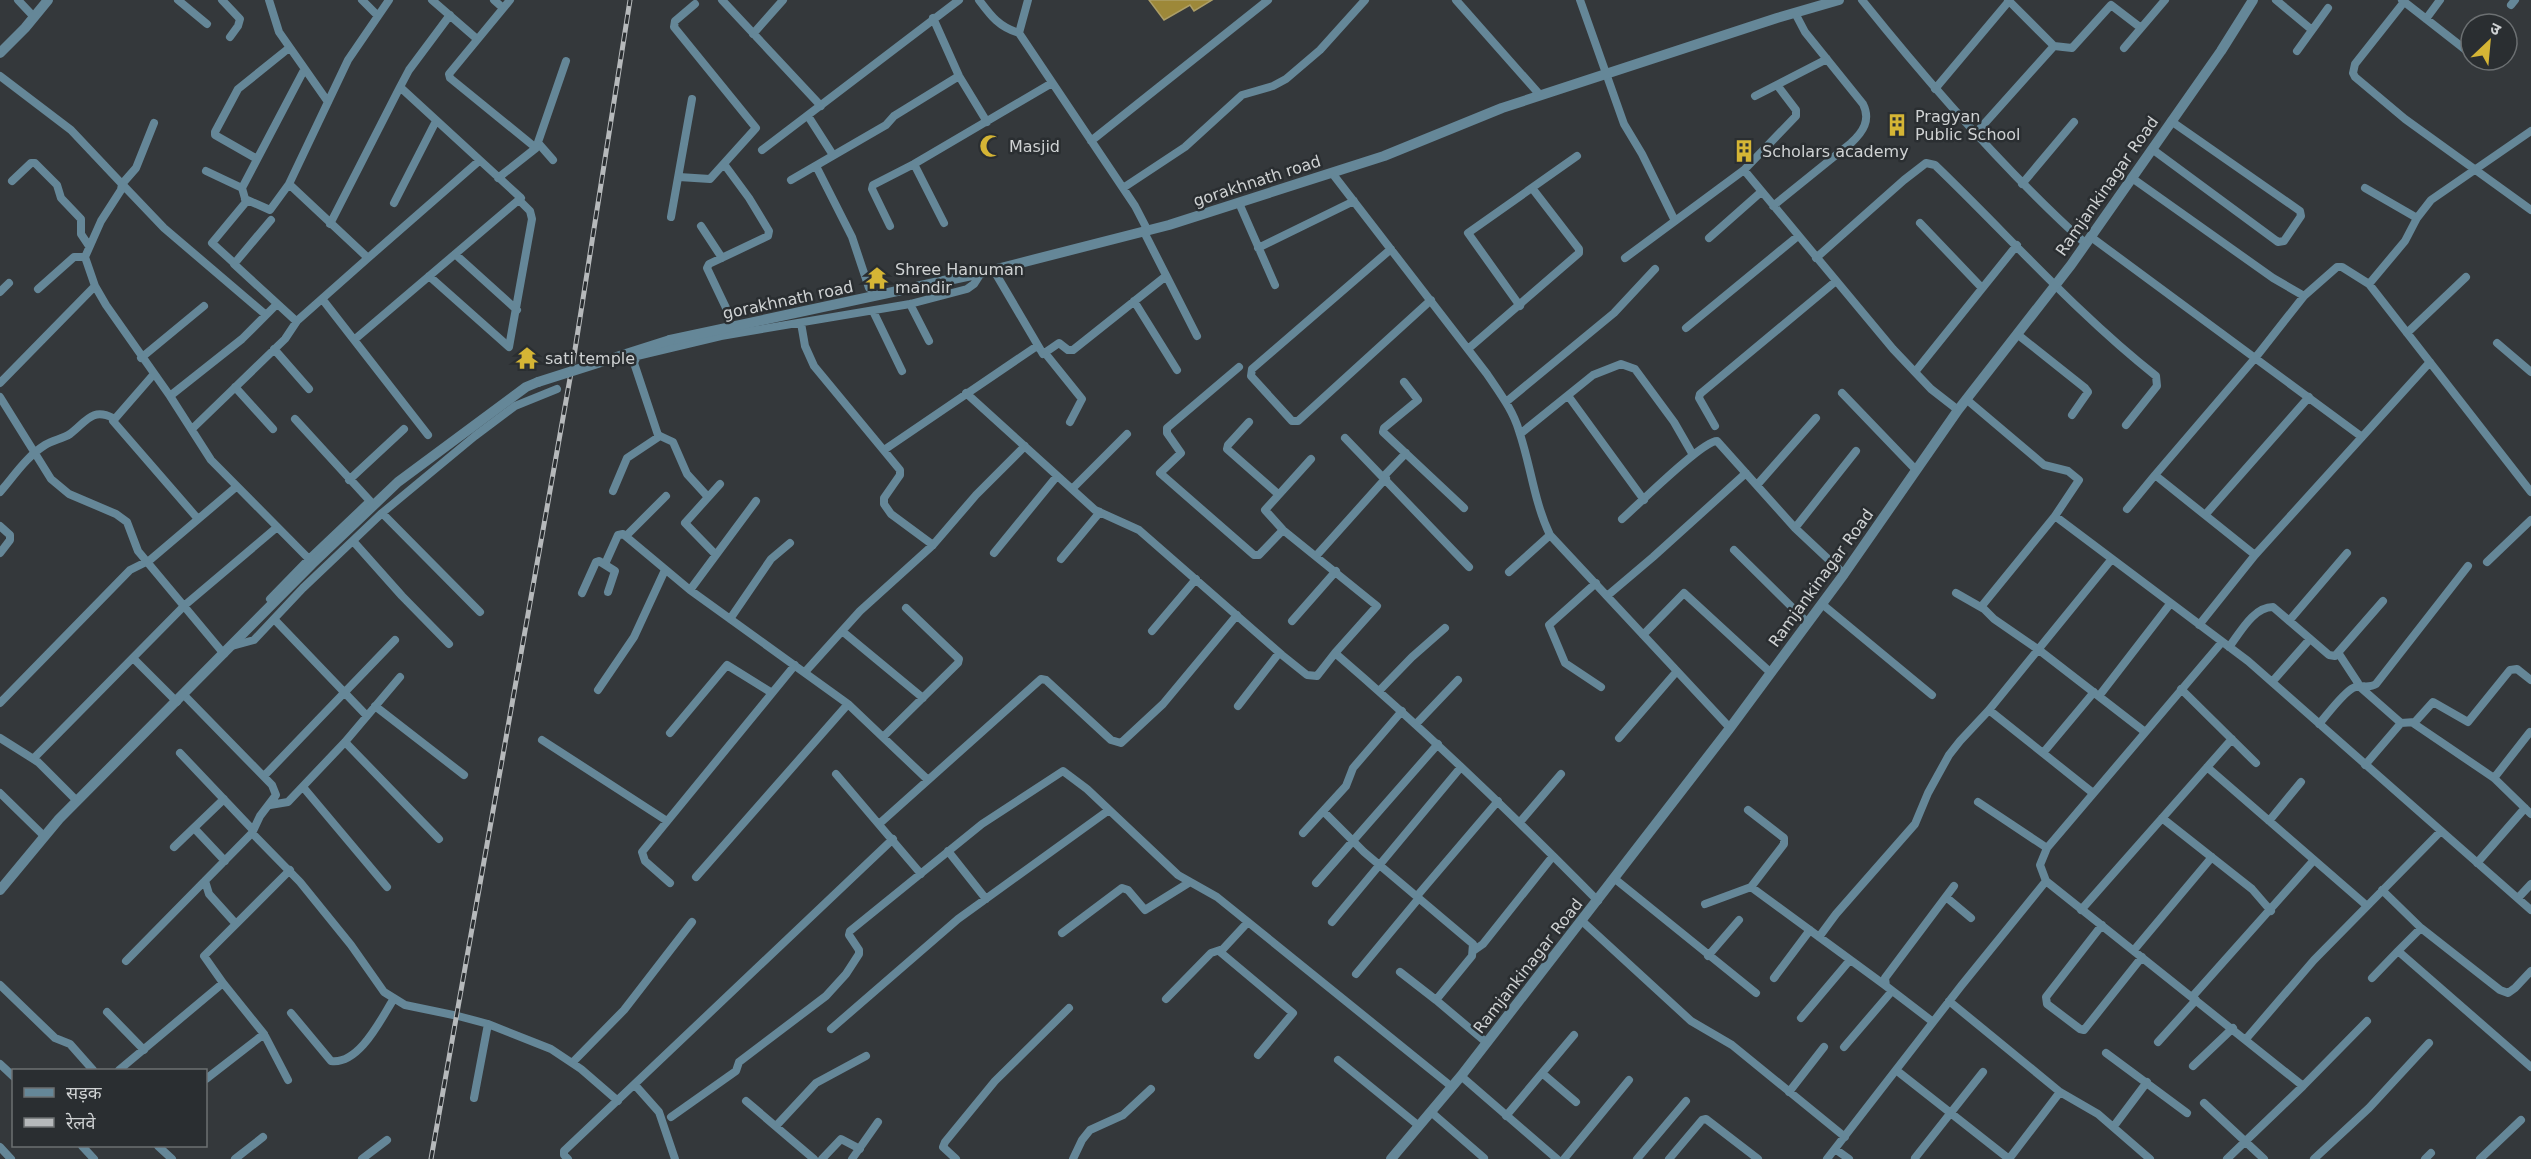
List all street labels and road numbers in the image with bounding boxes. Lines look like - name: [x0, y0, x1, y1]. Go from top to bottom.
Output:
- street label: Ramjankinagar Road: [2052, 113, 2162, 259]
- street label: gorakhnath road: [1191, 151, 1323, 211]
- street label: gorakhnath road: [721, 277, 855, 323]
- street label: Ramjankinagar Road: [1765, 505, 1877, 651]
- street label: Ramjankinagar Road: [1469, 895, 1587, 1037]

